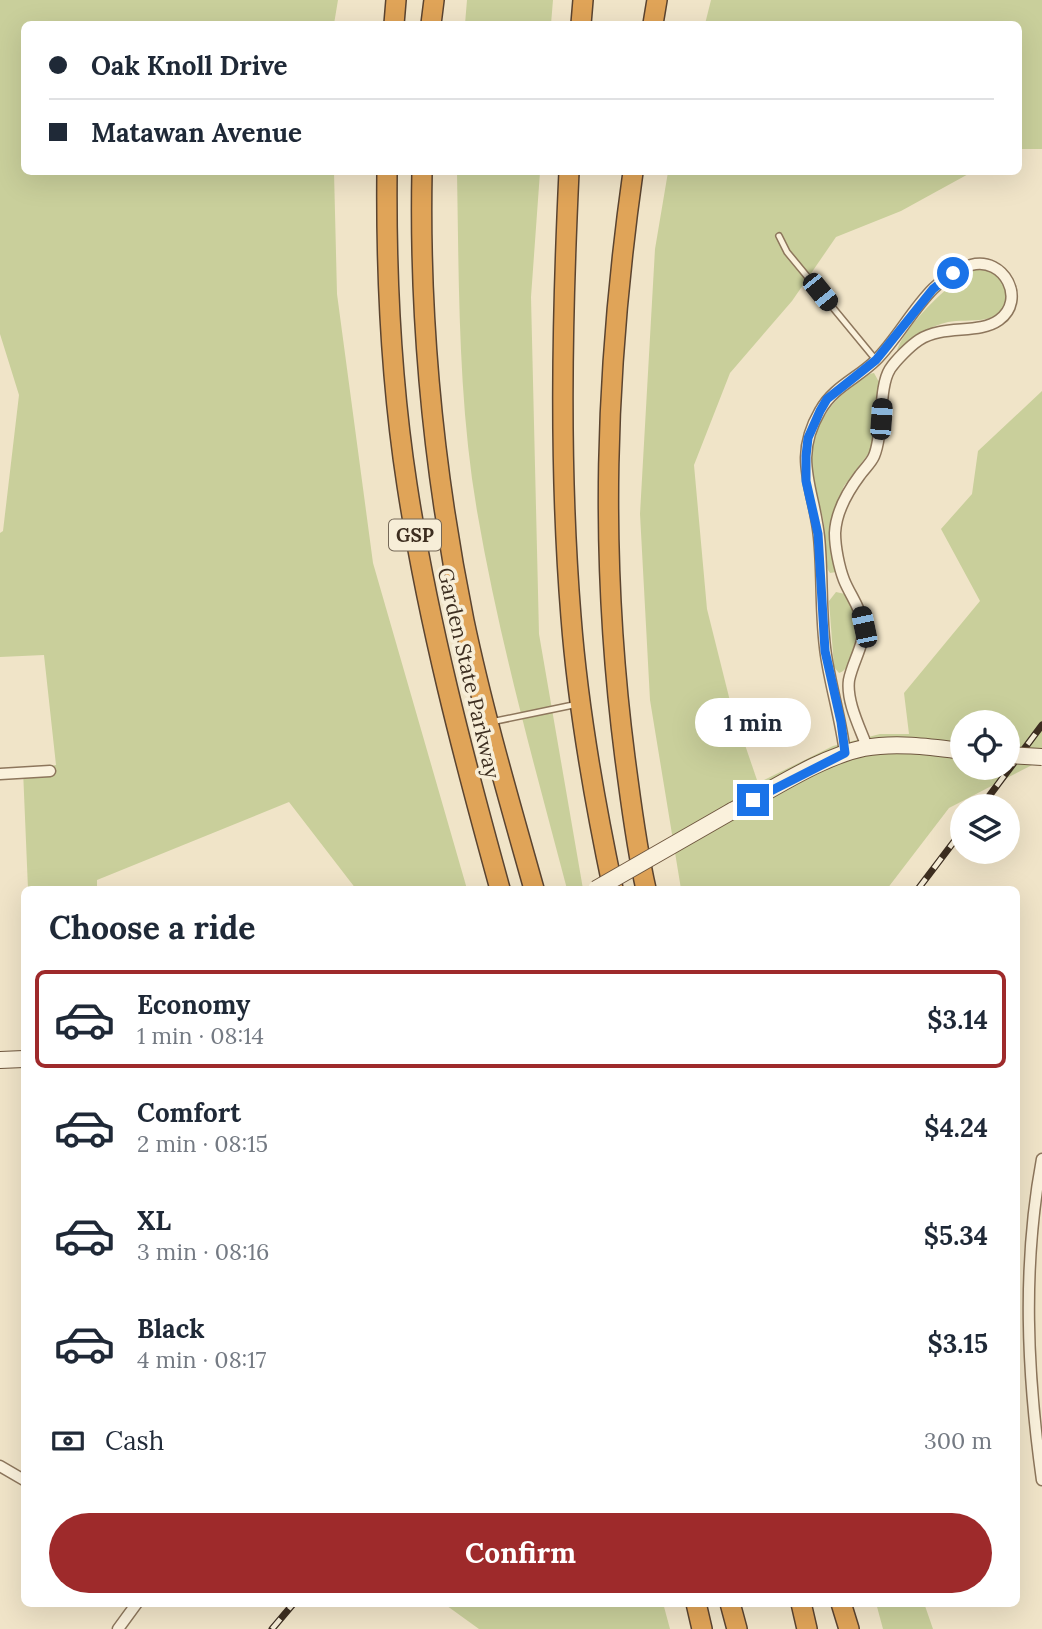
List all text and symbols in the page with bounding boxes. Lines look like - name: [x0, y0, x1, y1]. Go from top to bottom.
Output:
- text: Oak Knoll Drive: [91, 49, 288, 82]
- text: Matawan Avenue: [91, 116, 302, 149]
- route start: [937, 257, 969, 289]
- car: [799, 269, 842, 315]
- car: [870, 397, 893, 441]
- road number: GSP: [389, 520, 441, 550]
- street label: Garden State Parkway: [432, 565, 506, 781]
- car: [850, 604, 879, 650]
- callout: 1 min: [695, 698, 811, 748]
- text: 1 min: [724, 708, 782, 737]
- map controls: [950, 710, 1020, 864]
- button: locate: [950, 710, 1020, 780]
- route end: [737, 784, 769, 816]
- button: layers: [950, 794, 1020, 864]
- text: Choose a ride: [49, 907, 256, 948]
- icon: car: [53, 988, 116, 1051]
- text: Economy: [137, 988, 250, 1021]
- text: $3.14: [927, 1003, 988, 1036]
- text: 1 min · 08:14: [137, 1021, 264, 1050]
- icon: car: [53, 1096, 116, 1159]
- text: Comfort: [137, 1096, 241, 1129]
- text: $4.24: [924, 1111, 988, 1144]
- text: 2 min · 08:15: [137, 1129, 268, 1158]
- icon: car: [53, 1204, 116, 1267]
- text: XL: [137, 1204, 171, 1237]
- text: $5.34: [924, 1219, 988, 1252]
- text: 3 min · 08:16: [137, 1237, 269, 1266]
- icon: car: [53, 1312, 116, 1375]
- text: Black: [137, 1312, 205, 1345]
- text: $3.15: [927, 1327, 988, 1360]
- text: 4 min · 08:17: [137, 1345, 266, 1374]
- icon: cash: [49, 1422, 87, 1460]
- text: Cash: [105, 1424, 164, 1457]
- text: 300 m: [924, 1426, 992, 1455]
- button: Confirm: [49, 1513, 992, 1593]

